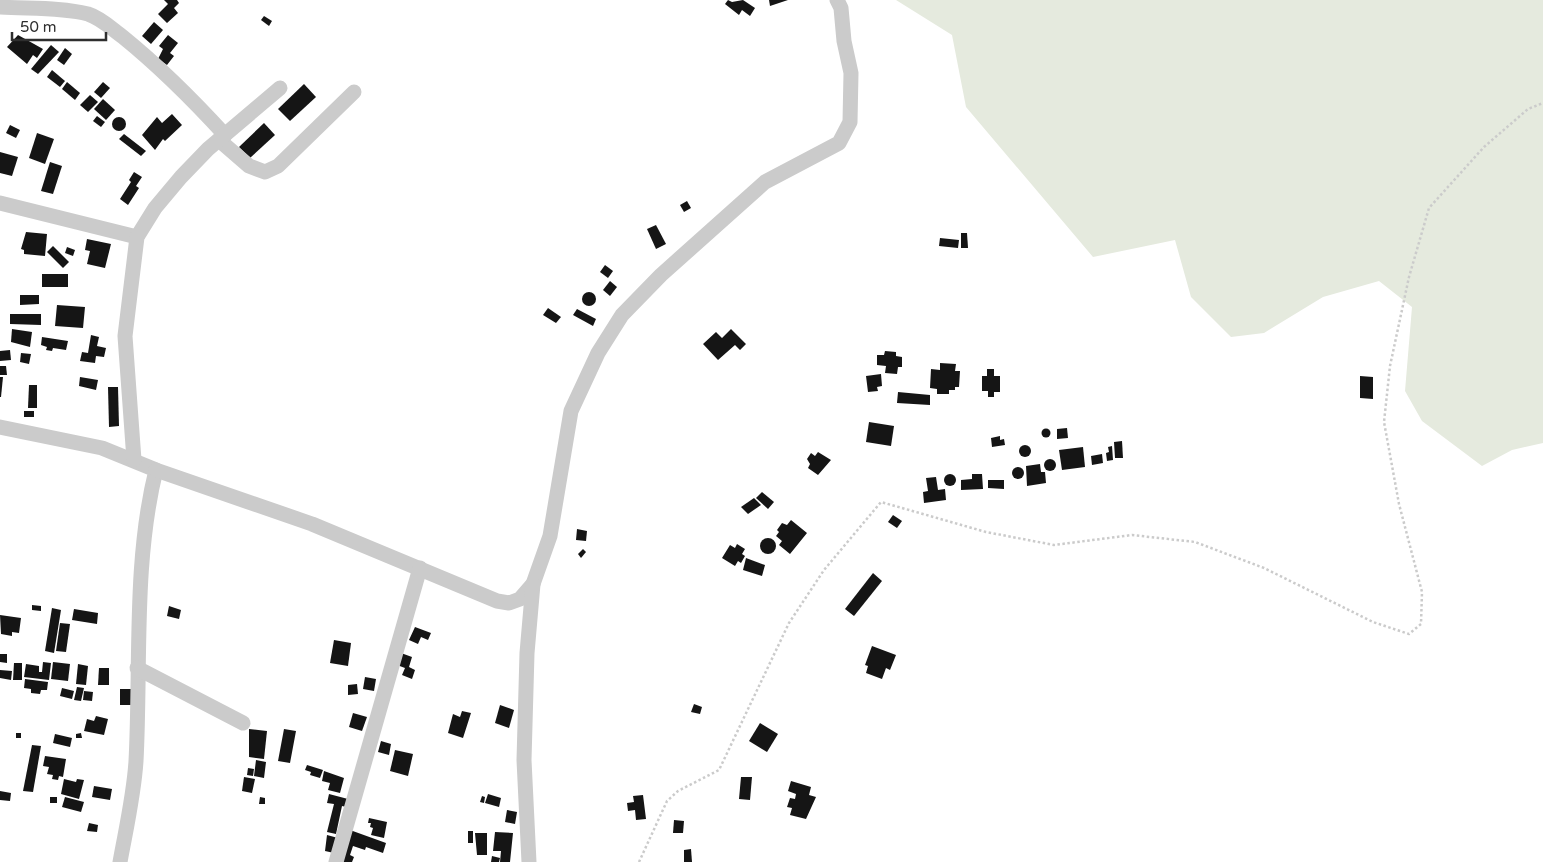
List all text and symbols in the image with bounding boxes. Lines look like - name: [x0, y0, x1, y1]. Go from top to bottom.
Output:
- scale bar: [12, 10, 106, 42]
- text: 50 m: [20, 18, 57, 36]

